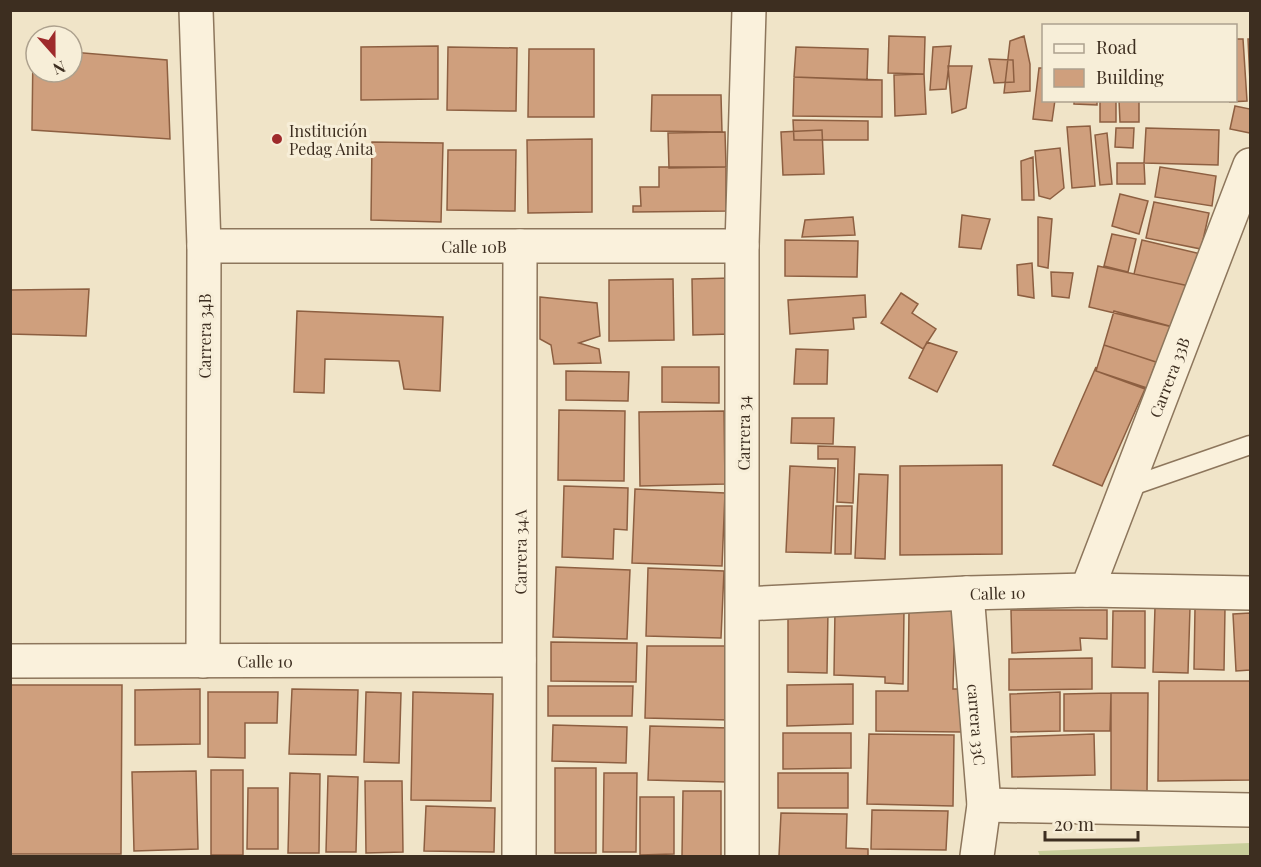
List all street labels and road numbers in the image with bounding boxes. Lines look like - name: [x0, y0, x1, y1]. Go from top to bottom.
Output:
- street label: Calle 10B: [441, 236, 507, 257]
- street label: Carrera 34B: [194, 293, 215, 378]
- street label: Carrera 33B: [1144, 334, 1194, 420]
- street label: Carrera 34: [733, 395, 754, 471]
- street label: Carrera 34A: [509, 509, 530, 595]
- street label: Calle 10: [970, 581, 1026, 603]
- street label: Calle 10: [237, 650, 293, 671]
- street label: carrera 33C: [964, 683, 991, 766]

